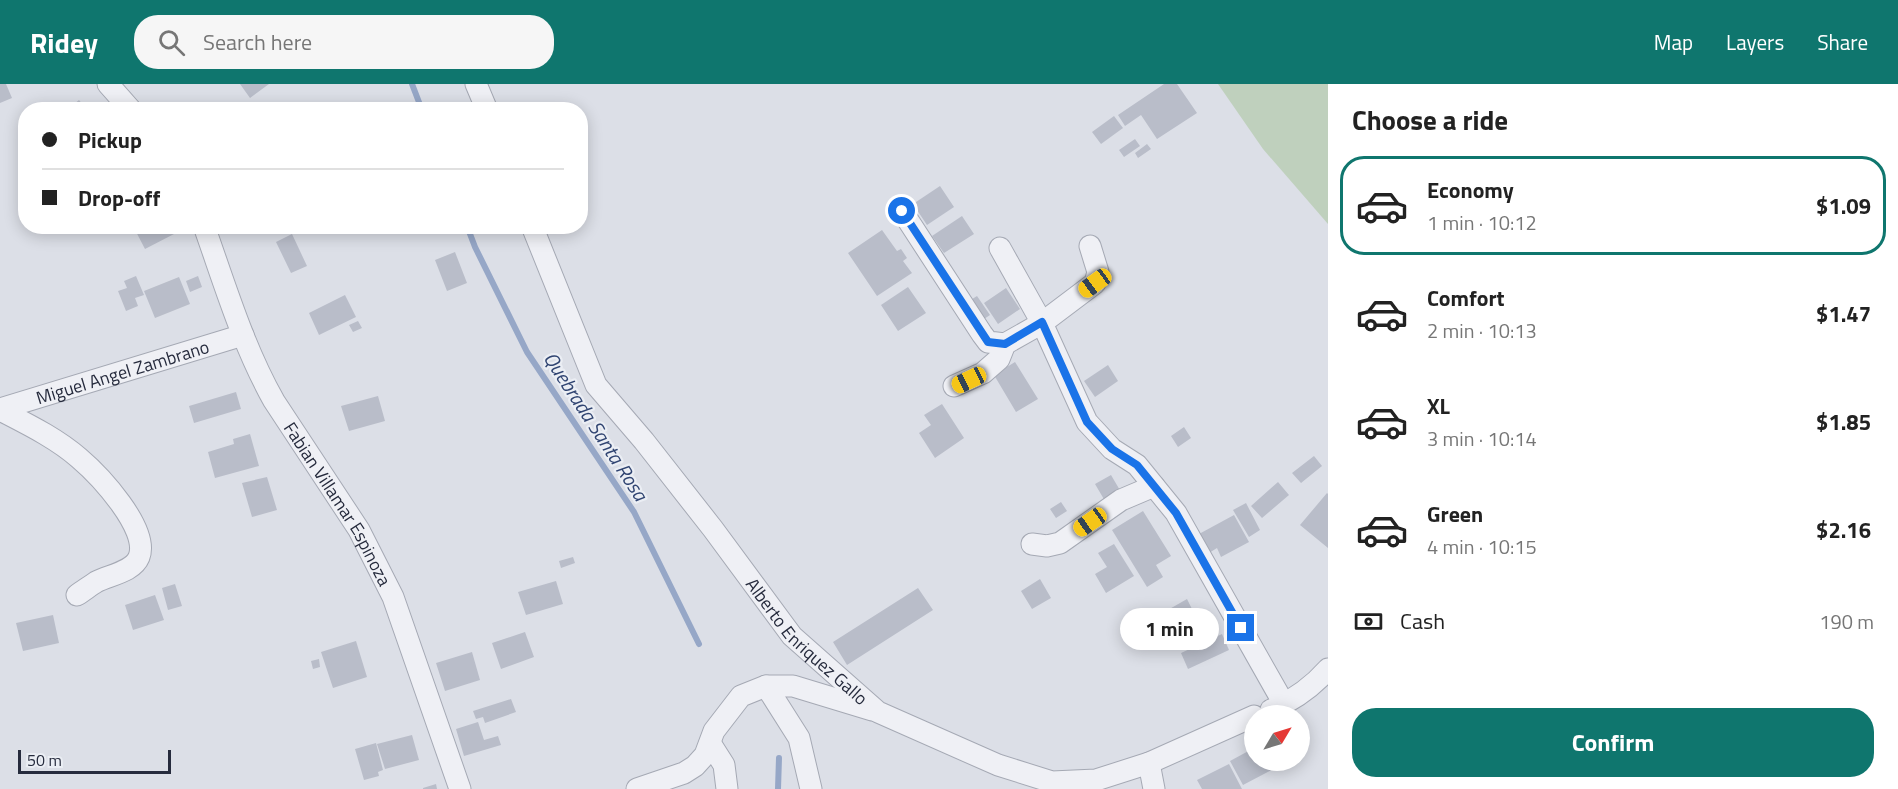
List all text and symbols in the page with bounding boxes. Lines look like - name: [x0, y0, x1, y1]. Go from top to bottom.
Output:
- search box: [134, 15, 554, 69]
- text: Ridey: [30, 21, 98, 64]
- text: Search here: [203, 25, 312, 59]
- icon: search: [155, 26, 188, 59]
- text: Map: [1654, 26, 1693, 58]
- text: Layers: [1726, 26, 1784, 58]
- text: Share: [1817, 26, 1868, 58]
- text: Choose a ride: [1352, 99, 1508, 140]
- text: Pickup: [78, 123, 142, 157]
- text: Economy: [1427, 173, 1514, 207]
- icon: car: [1355, 179, 1409, 233]
- text: Drop-off: [78, 181, 160, 215]
- text: $1.09: [1816, 189, 1871, 223]
- route start: [888, 197, 915, 224]
- text: 1 min · 10:12: [1427, 207, 1537, 238]
- car: [1075, 265, 1115, 301]
- text: Comfort: [1427, 281, 1505, 315]
- icon: car: [1355, 287, 1409, 341]
- text: $1.47: [1816, 297, 1871, 331]
- text: 2 min · 10:13: [1427, 315, 1537, 346]
- street label: Miguel Angel Zambrano: [33, 333, 212, 411]
- water label: Quebrada Santa Rosa: [536, 345, 657, 508]
- car: [949, 364, 989, 396]
- text: XL: [1427, 389, 1450, 423]
- icon: car: [1355, 395, 1409, 449]
- text: $1.85: [1816, 405, 1871, 439]
- street label: Fabian Villamar Espinoza: [278, 416, 399, 590]
- text: 3 min · 10:14: [1427, 423, 1537, 454]
- text: Green: [1427, 497, 1483, 531]
- icon: car: [1355, 503, 1409, 557]
- car: [1070, 504, 1110, 540]
- text: $2.16: [1816, 513, 1871, 547]
- text: 4 min · 10:15: [1427, 531, 1537, 562]
- street label: Alberto Enriquez Gallo: [740, 572, 874, 711]
- text: Cash: [1400, 604, 1445, 638]
- icon: cash: [1352, 605, 1385, 638]
- text: 190 m: [1819, 606, 1874, 637]
- callout: 1 min: [1121, 607, 1220, 649]
- text: 1 min: [1145, 613, 1194, 644]
- route end: [1227, 614, 1254, 641]
- north arrow: [1244, 705, 1310, 771]
- map controls: [1244, 705, 1310, 771]
- button: Confirm: [1352, 708, 1874, 777]
- scale bar: [18, 747, 171, 774]
- text: 50 m: [27, 748, 62, 772]

